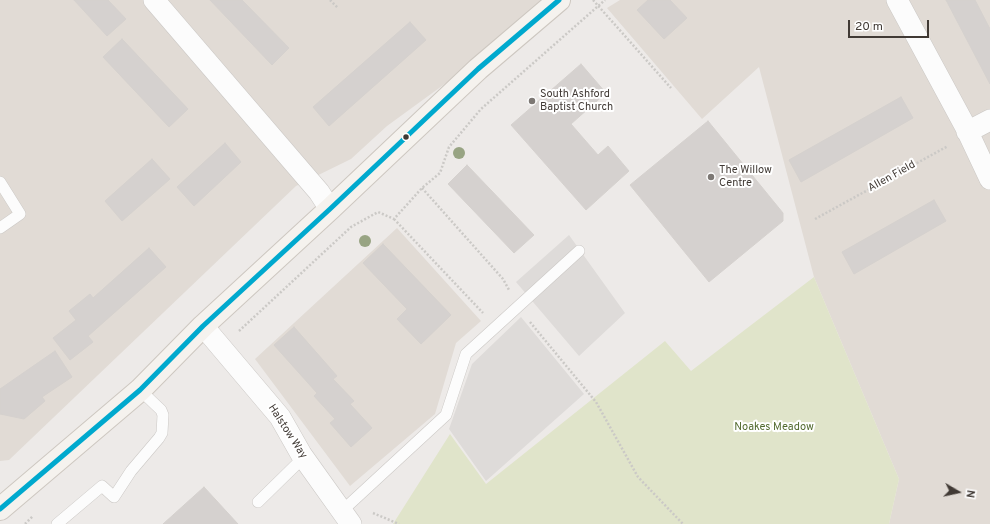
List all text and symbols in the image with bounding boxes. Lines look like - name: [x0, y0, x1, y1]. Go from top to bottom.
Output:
- scale bar: [850, 12, 931, 38]
- text: 20 m: [855, 19, 883, 35]
- place label: South Ashford Baptist Church: [540, 88, 613, 114]
- marker: South Ashford Baptist Church: [527, 96, 537, 106]
- unlabelled marker: [401, 132, 411, 142]
- street label: Allen Field: [866, 159, 918, 195]
- place label: The Willow Centre: [719, 164, 772, 190]
- marker: The Willow Centre: [706, 172, 716, 182]
- street label: Halstow Way: [265, 402, 309, 462]
- park label: Noakes Meadow: [734, 421, 814, 435]
- north arrow: [938, 472, 978, 512]
- text: N: [962, 489, 977, 499]

